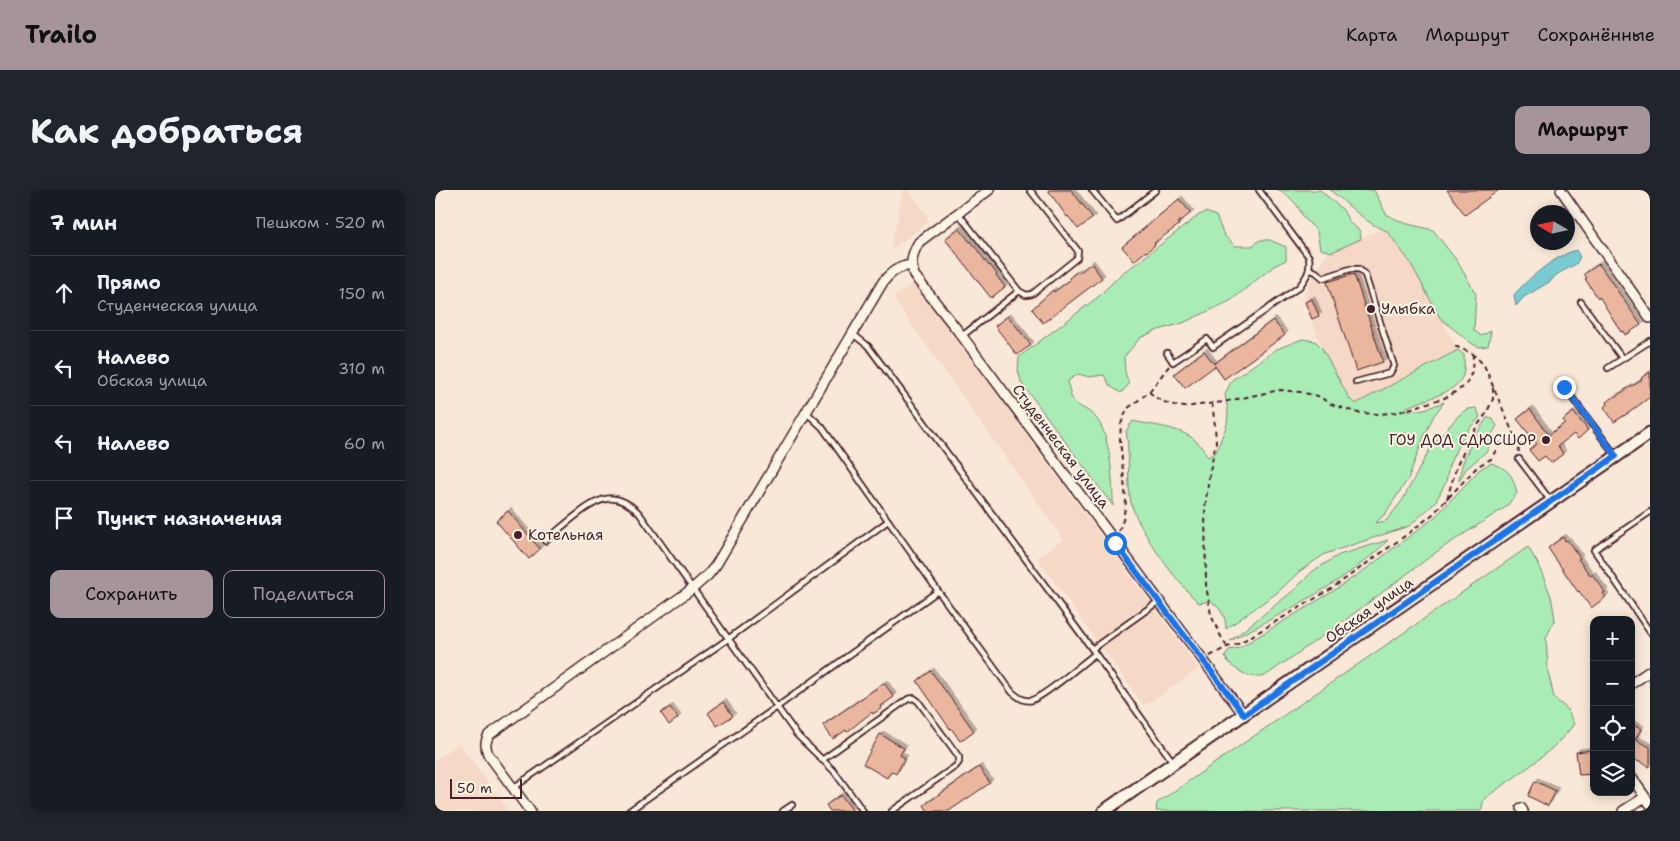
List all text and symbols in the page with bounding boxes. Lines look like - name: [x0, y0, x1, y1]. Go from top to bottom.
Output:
- text: Trailo: [25, 19, 97, 51]
- text: Карта: [1346, 23, 1397, 47]
- text: Маршрут: [1425, 23, 1509, 47]
- text: Сохранённые: [1537, 23, 1655, 47]
- button: Маршрут: [1515, 106, 1650, 154]
- text: Как добраться: [30, 107, 303, 154]
- north arrow: [1530, 205, 1575, 250]
- text: 7 мин: [50, 209, 117, 237]
- text: Пешком · 520 m: [256, 212, 385, 233]
- text: Прямо: [97, 270, 161, 295]
- icon: ahead: [50, 279, 78, 307]
- text: 150 m: [338, 283, 385, 304]
- text: Студенческая улица: [97, 295, 258, 316]
- place label: Улыбка: [1381, 299, 1436, 319]
- marker: Улыбка: [1365, 303, 1377, 315]
- text: Налево: [97, 345, 170, 370]
- icon: left: [50, 354, 78, 382]
- text: 310 m: [338, 358, 385, 379]
- text: Обская улица: [97, 370, 207, 391]
- route end: [1553, 376, 1576, 399]
- street label: Студенческая улица: [1008, 380, 1115, 513]
- icon: left: [50, 429, 78, 457]
- place label: ГОУ ДОД СДЮСШОР: [1389, 430, 1536, 450]
- text: Налево: [97, 431, 170, 456]
- text: 60 m: [344, 433, 385, 454]
- marker: ГОУ ДОД СДЮСШОР: [1540, 434, 1552, 446]
- icon: arrive: [50, 504, 78, 532]
- text: Пункт назначения: [97, 506, 282, 531]
- place label: Котельная: [528, 525, 603, 545]
- marker: Котельная: [512, 529, 524, 541]
- route start: [1104, 532, 1127, 555]
- button: Сохранить: [50, 570, 213, 618]
- button: Поделиться: [223, 570, 385, 618]
- street label: Обская улица: [1321, 572, 1417, 648]
- map controls: [1590, 616, 1635, 796]
- button: +: [1590, 616, 1635, 661]
- button: −: [1590, 661, 1635, 706]
- button: locate: [1590, 706, 1635, 751]
- button: layers: [1590, 751, 1635, 796]
- scale bar: [450, 776, 523, 799]
- text: 50 m: [457, 779, 492, 797]

